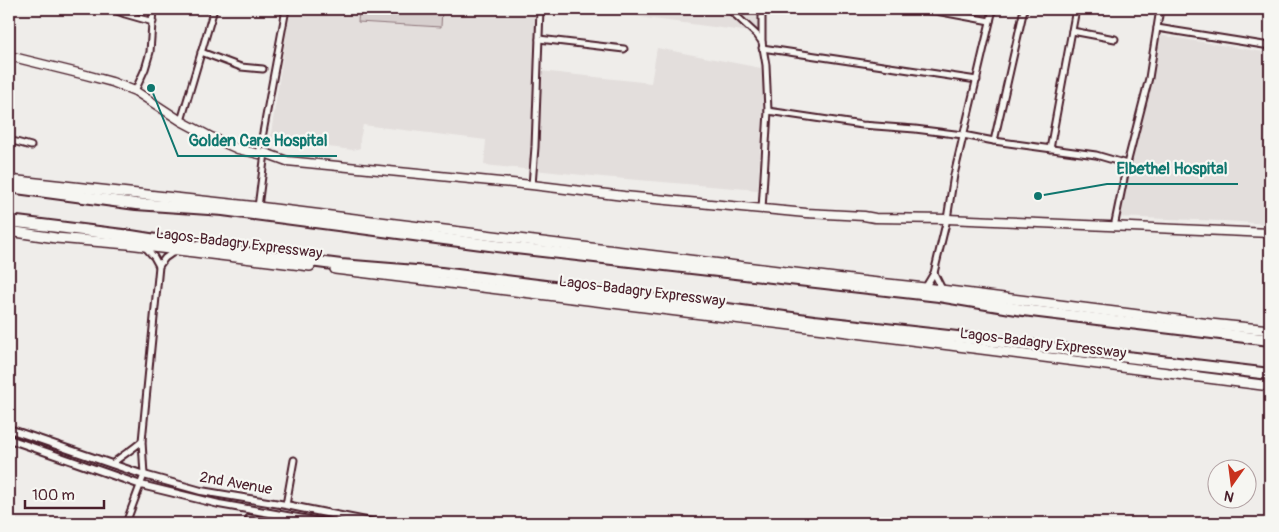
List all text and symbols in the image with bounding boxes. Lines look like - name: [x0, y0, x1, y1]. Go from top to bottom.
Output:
- callout: Golden Care Hospital: [178, 125, 337, 156]
- text: Golden Care Hospital: [188, 131, 328, 151]
- callout: Elbethel Hospital: [1107, 153, 1238, 184]
- text: Elbethel Hospital: [1117, 159, 1228, 179]
- street label: Lagos-Badagry Expressway: [155, 224, 324, 263]
- street label: Lagos-Badagry Expressway: [558, 272, 727, 311]
- street label: Lagos-Badagry Expressway: [959, 324, 1128, 363]
- north arrow: [1206, 460, 1256, 510]
- street label: 2nd Avenue: [198, 468, 274, 499]
- scale bar: [25, 477, 104, 509]
- text: 100 m: [32, 486, 75, 505]
- text: N: [1222, 487, 1236, 506]

